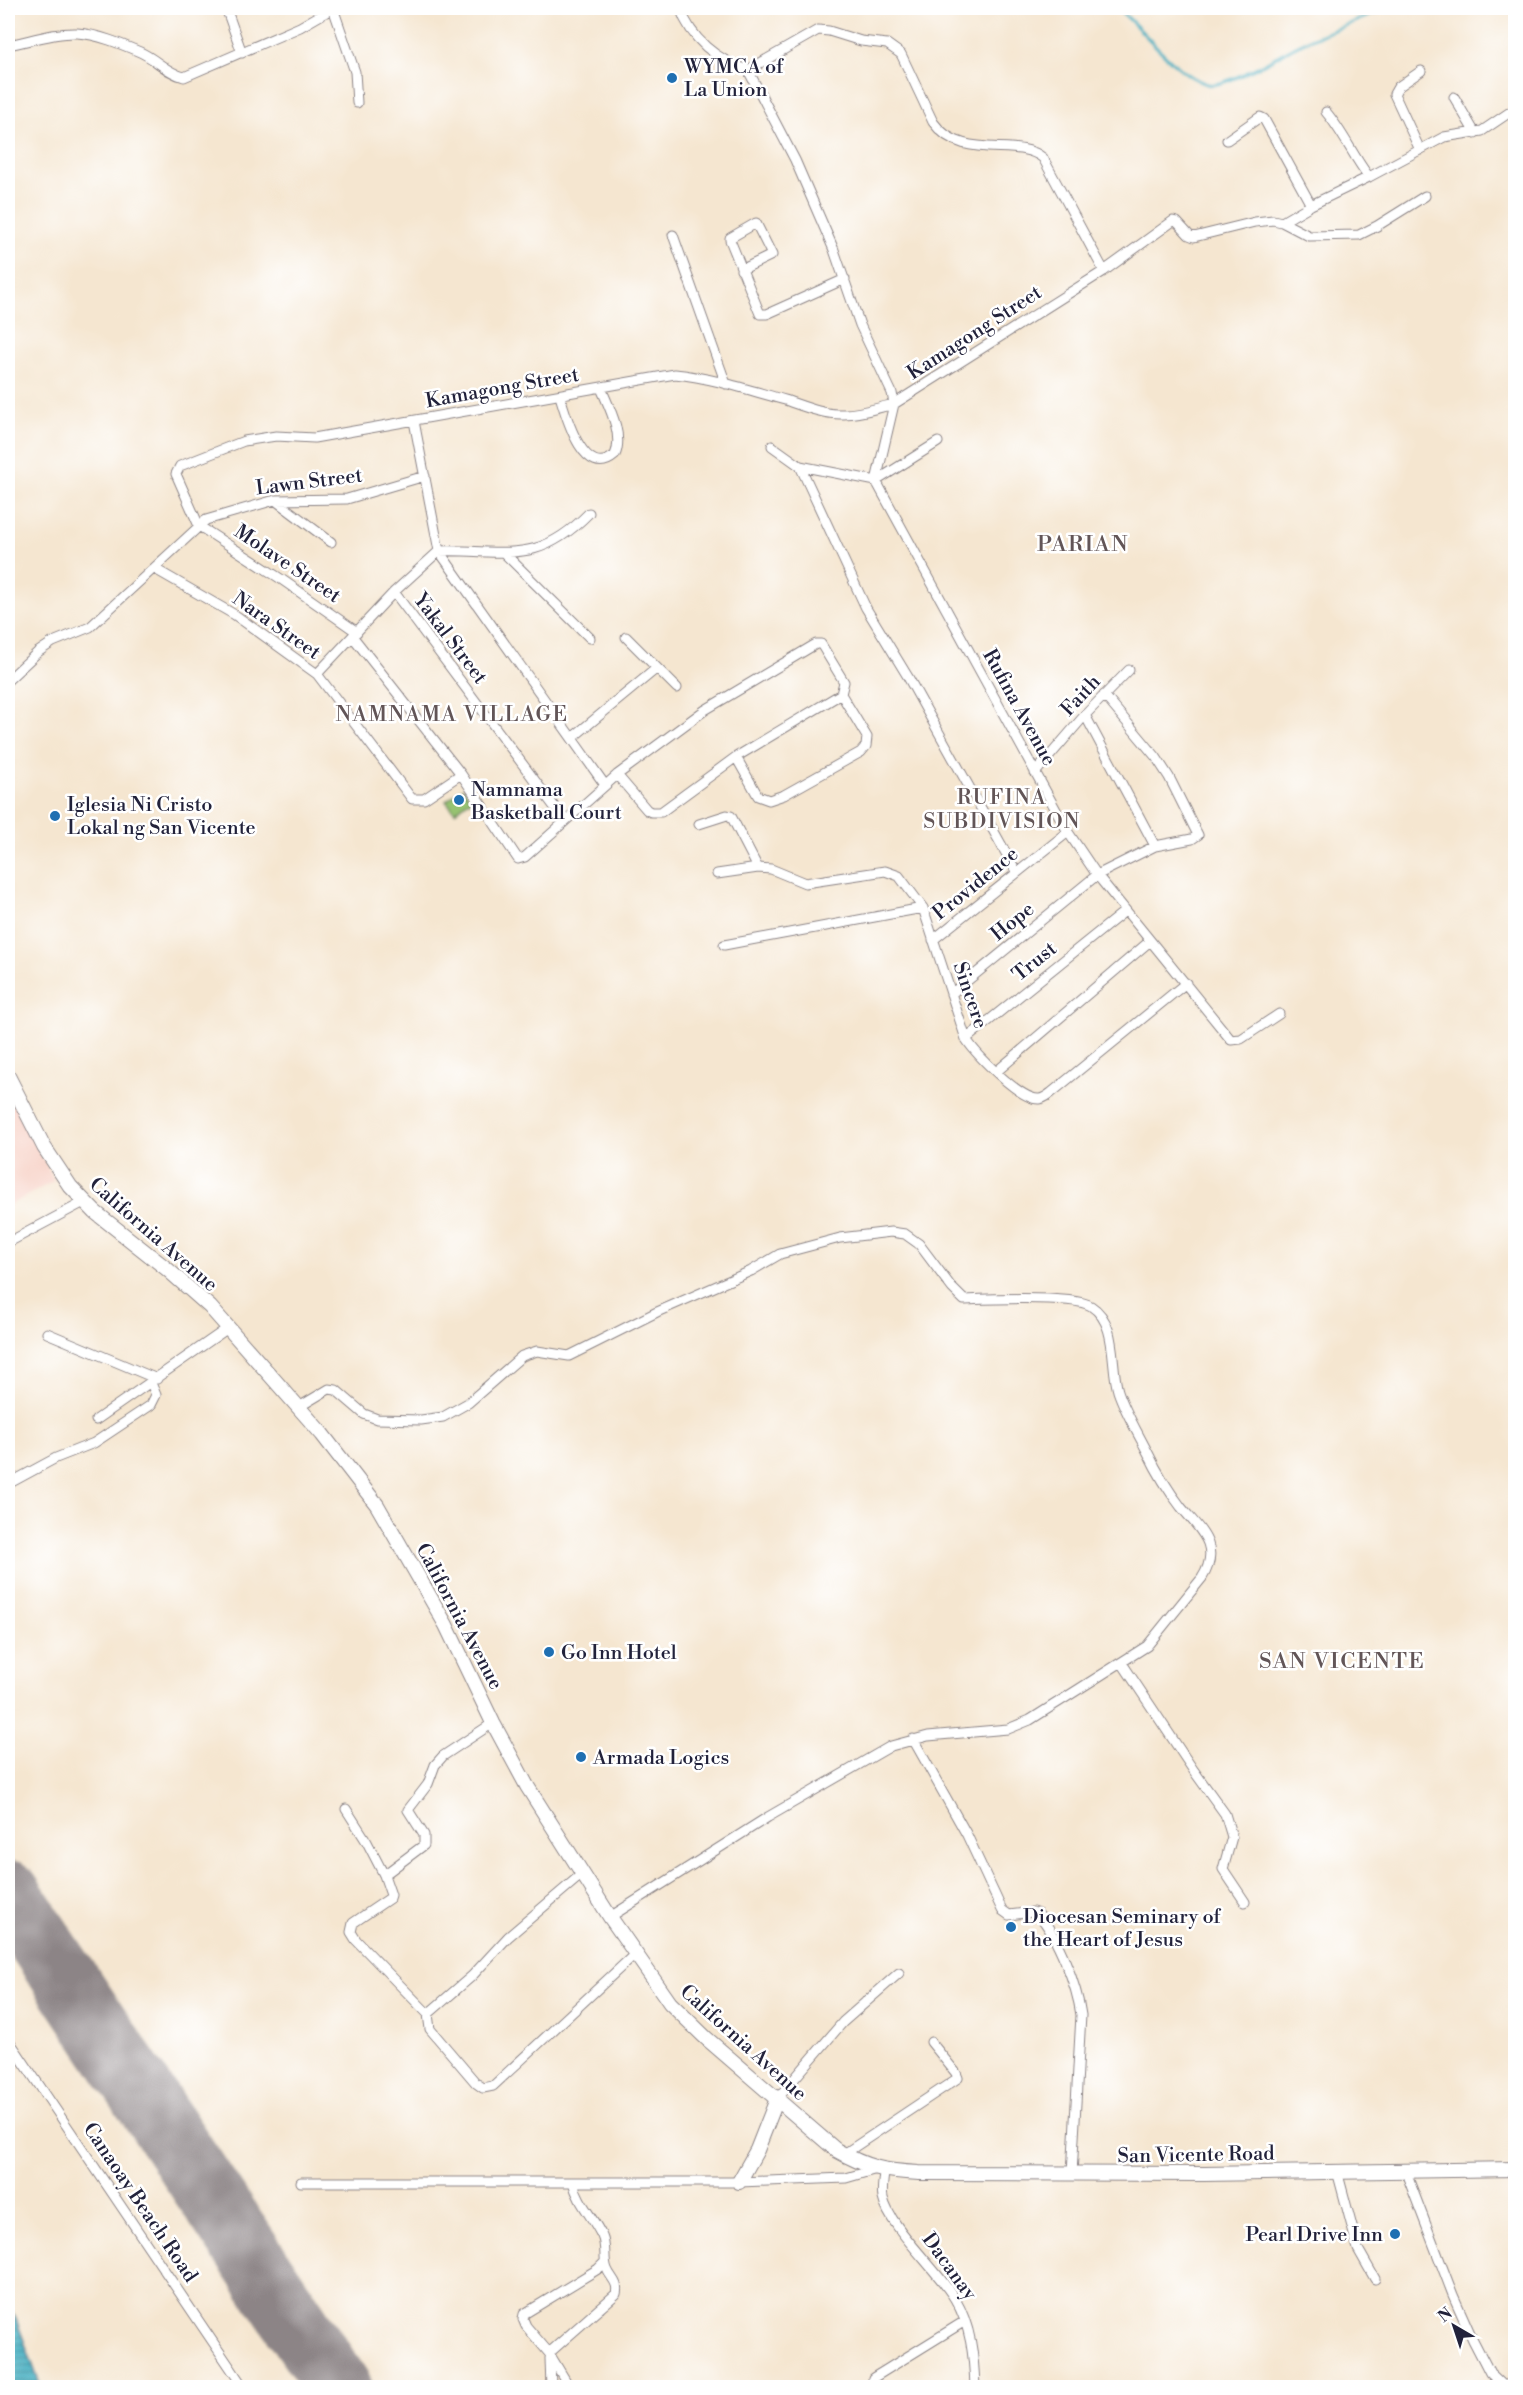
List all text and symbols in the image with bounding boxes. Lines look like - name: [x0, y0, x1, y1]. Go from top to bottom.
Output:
- place label: WYMCA of La Union: [683, 55, 784, 103]
- marker: WYMCA of La Union: [665, 71, 679, 85]
- street label: Kamagong Street: [903, 280, 1047, 386]
- street label: Kamagong Street: [424, 363, 581, 414]
- street label: Lawn Street: [254, 464, 364, 501]
- street label: Molave Street: [229, 519, 345, 609]
- district label: PARIAN: [1037, 531, 1129, 558]
- street label: Nara Street: [227, 587, 325, 666]
- street label: Yakal Street: [407, 588, 492, 689]
- street label: Rufina Avenue: [976, 645, 1061, 770]
- street label: Faith: [1056, 670, 1107, 722]
- district label: NAMNAMA VILLAGE: [335, 702, 569, 728]
- place label: Namnama Basketball Court: [470, 778, 622, 826]
- district label: RUFINA SUBDIVISION: [923, 785, 1081, 835]
- place label: Iglesia Ni Cristo Lokal ng San Vicente: [67, 793, 256, 841]
- marker: Namnama Basketball Court: [452, 793, 466, 807]
- marker: Iglesia Ni Cristo Lokal ng San Vicente: [48, 809, 62, 823]
- street label: Providence: [928, 842, 1024, 926]
- street label: Hope: [986, 897, 1040, 947]
- street label: Trust: [1008, 937, 1062, 988]
- street label: Sincere: [947, 959, 993, 1032]
- street label: California Avenue: [84, 1173, 222, 1298]
- street label: California Avenue: [410, 1539, 508, 1694]
- place label: Go Inn Hotel: [561, 1641, 677, 1666]
- marker: Go Inn Hotel: [542, 1645, 556, 1659]
- district label: SAN VICENTE: [1259, 1648, 1425, 1675]
- place label: Armada Logics: [592, 1746, 729, 1771]
- marker: Armada Logics: [574, 1750, 588, 1764]
- place label: Diocesan Seminary of the Heart of Jesus: [1023, 1905, 1221, 1953]
- marker: Diocesan Seminary of the Heart of Jesus: [1004, 1920, 1018, 1934]
- street label: California Avenue: [674, 1980, 812, 2107]
- street label: Canaoay Beach Road: [77, 2118, 203, 2288]
- street label: San Vicente Road: [1117, 2142, 1275, 2169]
- place label: Pearl Drive Inn: [1246, 2223, 1383, 2248]
- marker: Pearl Drive Inn: [1388, 2227, 1402, 2241]
- street label: Dacanay: [916, 2228, 982, 2306]
- north arrow: [1424, 2296, 1484, 2356]
- text: N: [1434, 2303, 1457, 2327]

